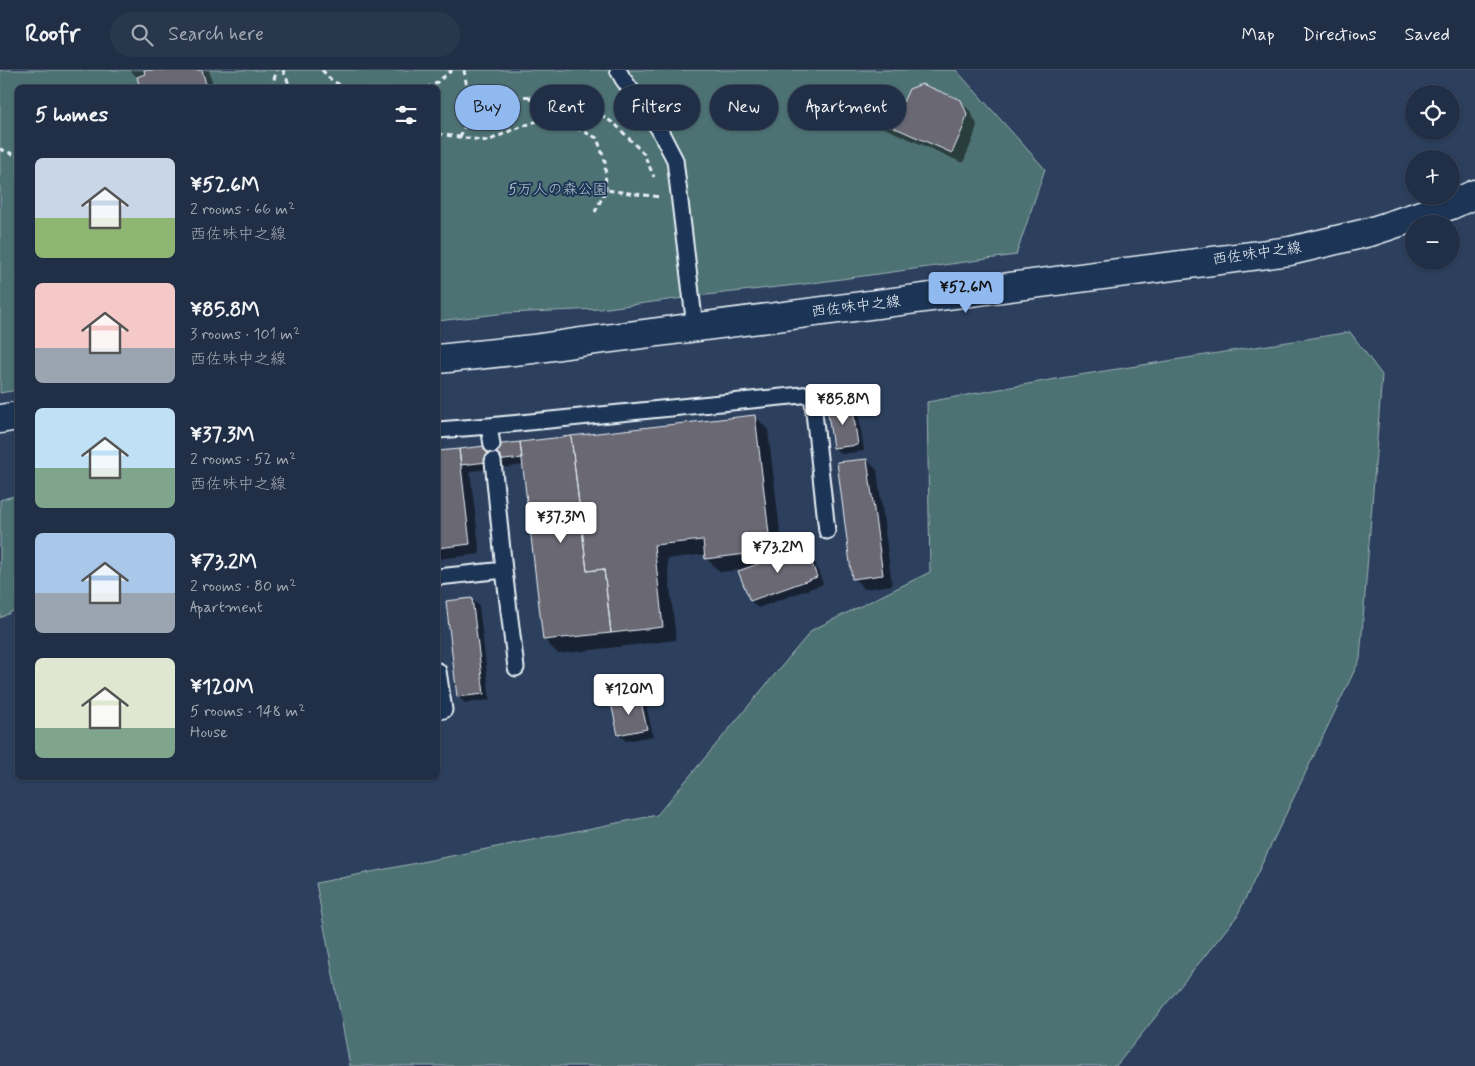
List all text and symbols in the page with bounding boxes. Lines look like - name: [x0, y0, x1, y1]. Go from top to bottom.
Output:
- search box: [110, 12, 460, 57]
- text: Roofr: [25, 19, 80, 50]
- icon: search: [128, 21, 156, 49]
- text: Search here: [168, 22, 264, 47]
- text: Map: [1242, 23, 1275, 47]
- text: Directions: [1303, 23, 1377, 47]
- text: Saved: [1405, 23, 1450, 47]
- chip: Buy: [455, 85, 520, 130]
- chip: Rent: [530, 85, 604, 130]
- chip: Filters: [614, 85, 700, 130]
- chip: New: [710, 85, 778, 130]
- chip: Apartment: [788, 85, 906, 130]
- map controls: [1405, 85, 1460, 270]
- button: locate: [1405, 85, 1460, 140]
- text: 5 homes: [35, 101, 108, 129]
- icon: filters: [392, 101, 420, 129]
- button: +: [1405, 150, 1460, 205]
- text: ¥52.6M: [190, 171, 259, 199]
- icon: home: [75, 178, 135, 238]
- park label: 5万人の森公園: [508, 180, 608, 200]
- text: 2 rooms · 66 m²: [190, 199, 295, 220]
- button: −: [1405, 215, 1460, 270]
- text: 西佐味中之線: [190, 224, 286, 245]
- street label: 西佐味中之線: [1211, 238, 1303, 270]
- pin: ¥52.6M: [925, 272, 1007, 314]
- text: ¥52.6M: [940, 277, 992, 298]
- street label: 西佐味中之線: [810, 292, 902, 322]
- text: ¥85.8M: [190, 296, 260, 324]
- icon: home: [75, 303, 135, 363]
- text: 3 rooms · 101 m²: [190, 324, 300, 345]
- text: 西佐味中之線: [190, 349, 286, 370]
- pin: ¥85.8M: [802, 384, 884, 426]
- text: ¥85.8M: [816, 389, 870, 410]
- text: ¥37.3M: [190, 421, 254, 449]
- icon: home: [75, 428, 135, 488]
- text: 2 rooms · 52 m²: [190, 449, 296, 470]
- text: 西佐味中之線: [190, 474, 286, 495]
- pin: ¥37.3M: [520, 502, 602, 544]
- text: ¥37.3M: [536, 507, 586, 528]
- pin: ¥73.2M: [737, 532, 819, 574]
- text: ¥73.2M: [753, 537, 803, 558]
- text: ¥73.2M: [190, 548, 257, 576]
- icon: home: [75, 553, 135, 613]
- text: 2 rooms · 80 m²: [190, 576, 296, 597]
- text: Apartment: [190, 597, 263, 618]
- text: ¥120M: [190, 673, 254, 701]
- pin: ¥120M: [594, 674, 664, 716]
- icon: home: [75, 678, 135, 738]
- text: ¥120M: [605, 679, 653, 700]
- text: 5 rooms · 148 m²: [190, 701, 305, 722]
- text: House: [190, 722, 228, 743]

